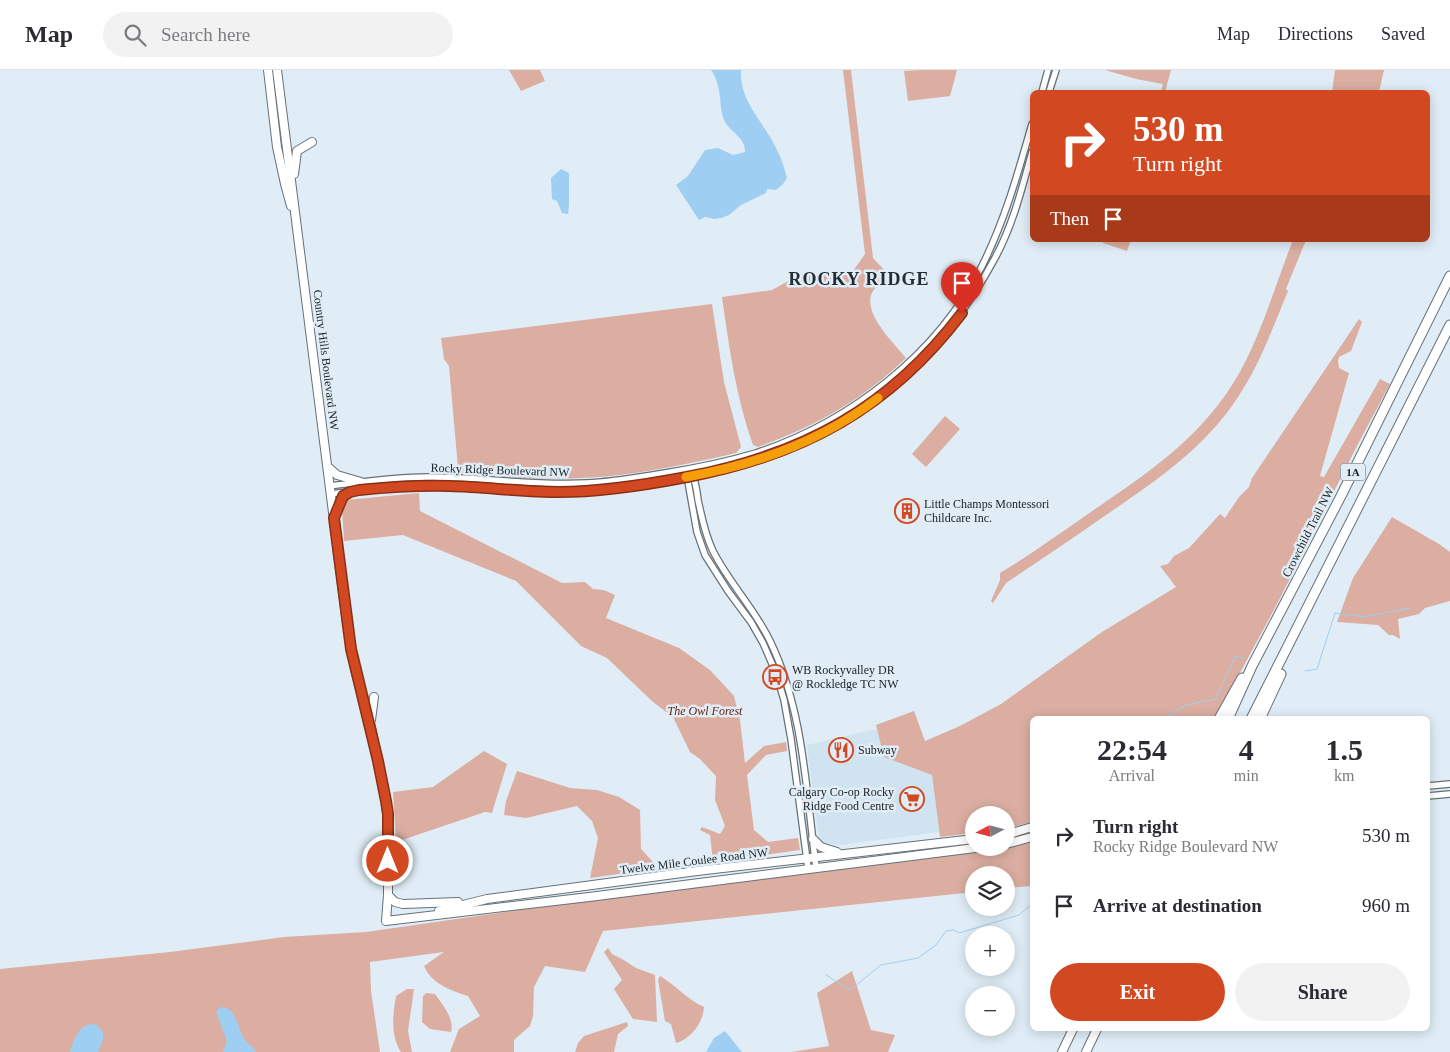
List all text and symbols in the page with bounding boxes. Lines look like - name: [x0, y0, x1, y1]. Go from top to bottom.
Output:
- search box: [103, 12, 453, 57]
- text: Map: [25, 21, 73, 47]
- icon: search: [121, 21, 149, 49]
- text: Search here: [161, 24, 250, 45]
- text: Map: [1217, 24, 1250, 44]
- text: Directions: [1278, 24, 1353, 44]
- text: Saved: [1381, 24, 1425, 44]
- icon: right: [1050, 110, 1115, 175]
- text: 530 m: [1133, 110, 1223, 149]
- text: Turn right: [1133, 151, 1222, 176]
- icon: arrive: [1099, 205, 1127, 233]
- text: Then: [1050, 208, 1089, 229]
- pin: [941, 262, 983, 313]
- district label: ROCKY RIDGE: [789, 269, 929, 289]
- icon: arrive: [948, 269, 976, 297]
- street label: Country Hills Boulevard NW: [310, 289, 342, 432]
- street label: Rocky Ridge Boulevard NW: [430, 461, 570, 479]
- road number: 1A: [1340, 464, 1366, 481]
- street label: Crowchild Trail NW: [1279, 484, 1337, 579]
- place label: Little Champs Montessori Childcare Inc.: [924, 497, 1050, 525]
- building icon: Little Champs Montessori Childcare Inc.: [894, 498, 920, 524]
- place label: WB Rockyvalley DR @ Rockledge TC NW: [792, 663, 899, 691]
- bus stop icon: WB Rockyvalley DR @ Rockledge TC NW: [762, 664, 788, 690]
- park label: The Owl Forest: [668, 704, 743, 718]
- text: 22:54: [1097, 733, 1167, 766]
- text: 4: [1239, 733, 1254, 766]
- text: 1.5: [1326, 733, 1363, 766]
- restaurant icon: Subway: [828, 737, 854, 763]
- place label: Subway: [858, 743, 897, 757]
- text: Arrival: [1109, 767, 1155, 784]
- text: min: [1234, 767, 1259, 784]
- text: km: [1334, 767, 1355, 784]
- place label: Calgary Co-op Rocky Ridge Food Centre: [789, 785, 894, 813]
- supermarket icon: Calgary Co-op Rocky Ridge Food Centre: [899, 786, 925, 812]
- north arrow: [965, 806, 1015, 856]
- map controls: [965, 806, 1015, 1036]
- text: Turn right: [1093, 816, 1178, 837]
- icon: right: [1050, 822, 1078, 850]
- text: 530 m: [1362, 825, 1410, 846]
- position arrow: [361, 834, 413, 886]
- text: Rocky Ridge Boulevard NW: [1093, 838, 1278, 855]
- street label: Twelve Mile Coulee Road NW: [619, 845, 770, 877]
- button: layers: [965, 866, 1015, 916]
- icon: arrive: [1050, 892, 1078, 920]
- text: Arrive at destination: [1093, 895, 1262, 916]
- text: 960 m: [1362, 895, 1410, 916]
- button: +: [965, 926, 1015, 976]
- button: Exit: [1050, 963, 1225, 1021]
- button: Share: [1235, 963, 1410, 1021]
- button: −: [965, 986, 1015, 1036]

